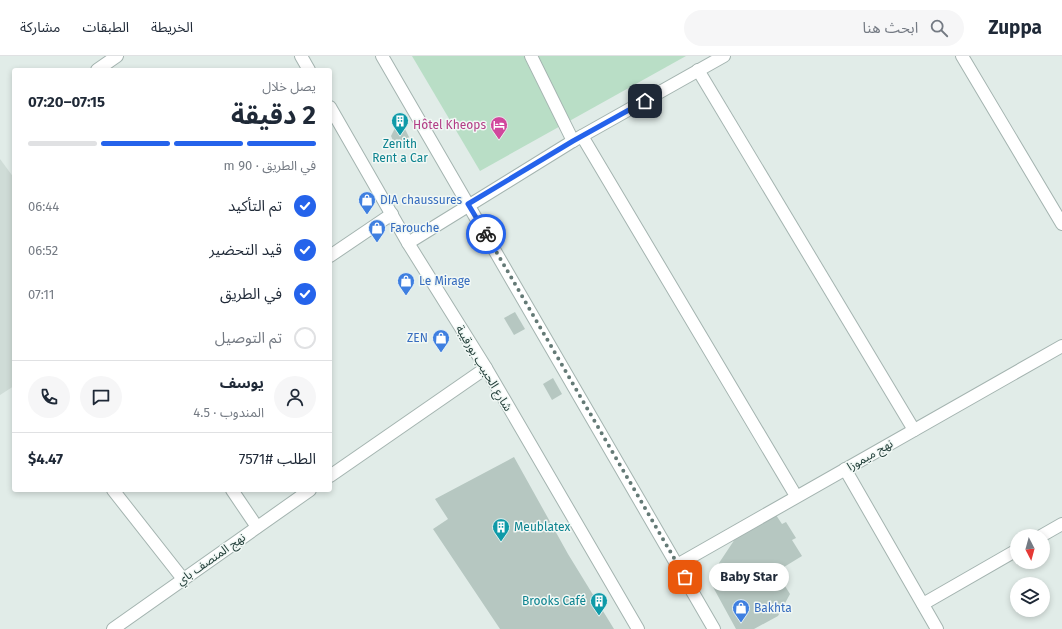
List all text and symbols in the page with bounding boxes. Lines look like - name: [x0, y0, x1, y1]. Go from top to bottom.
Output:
- search box: [684, 10, 964, 46]
- text: Zuppa: [988, 16, 1042, 39]
- icon: search: [928, 17, 950, 39]
- text: مشاركة: [20, 19, 60, 36]
- text: الطبقات: [82, 19, 129, 36]
- text: الخريطة: [151, 19, 193, 36]
- text: ابحث هنا: [863, 19, 918, 37]
- text: يصل خلال: [262, 79, 316, 94]
- pin: [628, 84, 662, 118]
- icon: home: [634, 90, 656, 112]
- text: 07:15–07:20: [28, 93, 105, 111]
- text: 2 دقيقة: [231, 100, 316, 131]
- building icon: Zenith Rent a Car: [390, 111, 410, 136]
- hotel icon: Hôtel Kheops: [489, 115, 509, 140]
- place label: Hôtel Kheops: [413, 118, 486, 132]
- place label: Zenith Rent a Car: [372, 137, 428, 165]
- text: في الطريق · 90 m: [224, 158, 316, 173]
- shop icon: DIA chaussures: [357, 190, 377, 215]
- place label: DIA chaussures: [380, 193, 462, 207]
- icon: check: [294, 195, 316, 217]
- text: تم التأكيد: [228, 197, 282, 215]
- text: 06:44: [28, 199, 59, 214]
- courier: [466, 214, 506, 254]
- shop icon: Farouche: [367, 218, 387, 243]
- place label: Farouche: [390, 221, 439, 235]
- icon: bike: [475, 223, 497, 245]
- icon: check: [294, 239, 316, 261]
- text: قيد التحضير: [209, 241, 282, 259]
- text: 06:52: [28, 243, 58, 258]
- shop icon: Le Mirage: [396, 271, 416, 296]
- place label: Le Mirage: [419, 274, 470, 288]
- icon: check: [294, 283, 316, 305]
- text: في الطريق: [220, 285, 282, 303]
- text: 07:11: [28, 287, 54, 302]
- street label: شارع الحبيب بورقيبة: [451, 322, 515, 415]
- shop icon: ZEN: [431, 328, 451, 353]
- text: تم التوصيل: [215, 329, 282, 347]
- place label: ZEN: [407, 331, 428, 345]
- text: يوسف: [220, 374, 264, 392]
- button: phone: [28, 376, 70, 418]
- button: chat: [80, 376, 122, 418]
- button: person: [274, 376, 316, 418]
- text: المندوب · 4.5: [193, 405, 264, 420]
- street label: نهج ميموزا: [845, 436, 896, 475]
- text: $4.47: [28, 450, 63, 468]
- text: الطلب #7571: [239, 450, 316, 468]
- building icon: Meublatex: [491, 517, 511, 542]
- place label: Meublatex: [514, 520, 571, 534]
- north arrow: [1010, 529, 1050, 569]
- map controls: [1010, 529, 1050, 617]
- street label: نهج المنصف باي: [174, 530, 250, 590]
- pin: [668, 560, 702, 594]
- callout: Baby Star: [709, 563, 789, 591]
- icon: bag: [674, 566, 696, 588]
- text: Baby Star: [720, 569, 778, 584]
- button: layers: [1010, 577, 1050, 617]
- building icon: Brooks Café: [589, 591, 609, 616]
- place label: Brooks Café: [522, 594, 586, 608]
- shop icon: Bakhta: [731, 598, 751, 623]
- place label: Bakhta: [754, 601, 792, 615]

